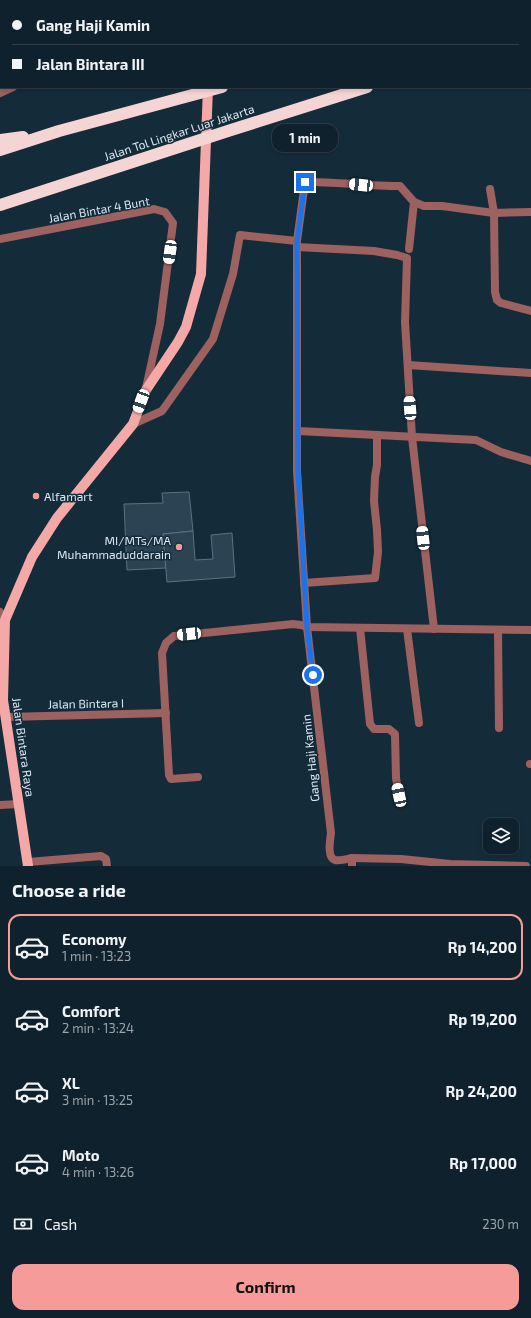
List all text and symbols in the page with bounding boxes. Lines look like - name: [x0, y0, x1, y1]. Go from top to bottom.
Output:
- text: Gang Haji Kamin: [36, 16, 150, 34]
- text: Jalan Bintara III: [36, 55, 145, 73]
- street label: Jalan Tol Lingkar Luar Jakarta: [102, 101, 256, 163]
- callout: 1 min: [272, 124, 338, 152]
- text: 1 min: [289, 130, 321, 146]
- route end: [296, 173, 314, 191]
- car: [348, 178, 374, 192]
- street label: Jalan Bintar 4 Bunt: [47, 193, 151, 225]
- car: [162, 239, 178, 265]
- car: [131, 388, 151, 414]
- car: [403, 396, 417, 420]
- place label: Alfamart: [44, 489, 93, 503]
- marker: Alfamart: [31, 491, 41, 501]
- car: [416, 525, 430, 551]
- place label: MI/MTs/MA Muhammaduddarain: [57, 533, 172, 561]
- marker: MI/MTs/MA Muhammaduddarain: [174, 542, 184, 552]
- car: [176, 627, 202, 641]
- route start: [304, 666, 322, 684]
- street label: Jalan Bintara I: [48, 695, 124, 711]
- street label: Jalan Bintara Raya: [10, 697, 38, 797]
- street label: Gang Haji Kamin: [298, 713, 323, 802]
- car: [391, 782, 407, 808]
- map controls: [483, 818, 519, 854]
- button: layers: [483, 818, 519, 854]
- text: Choose a ride: [12, 879, 126, 901]
- icon: car: [14, 929, 50, 965]
- text: Economy: [62, 930, 127, 948]
- text: Rp 14,200: [448, 938, 517, 956]
- text: 1 min · 13:23: [62, 948, 131, 964]
- icon: car: [14, 1001, 50, 1037]
- text: Comfort: [62, 1002, 120, 1020]
- text: Rp 19,200: [448, 1010, 517, 1028]
- text: 2 min · 13:24: [62, 1020, 134, 1036]
- icon: car: [14, 1073, 50, 1109]
- text: XL: [62, 1074, 80, 1092]
- text: Rp 24,200: [446, 1082, 517, 1100]
- text: 3 min · 13:25: [62, 1092, 133, 1108]
- icon: car: [14, 1145, 50, 1181]
- text: Moto: [62, 1146, 100, 1164]
- text: Rp 17,000: [449, 1154, 517, 1172]
- text: 4 min · 13:26: [62, 1164, 134, 1180]
- icon: cash: [12, 1213, 34, 1235]
- text: Cash: [44, 1215, 77, 1233]
- text: 230 m: [482, 1216, 519, 1232]
- button: Confirm: [12, 1264, 519, 1310]

